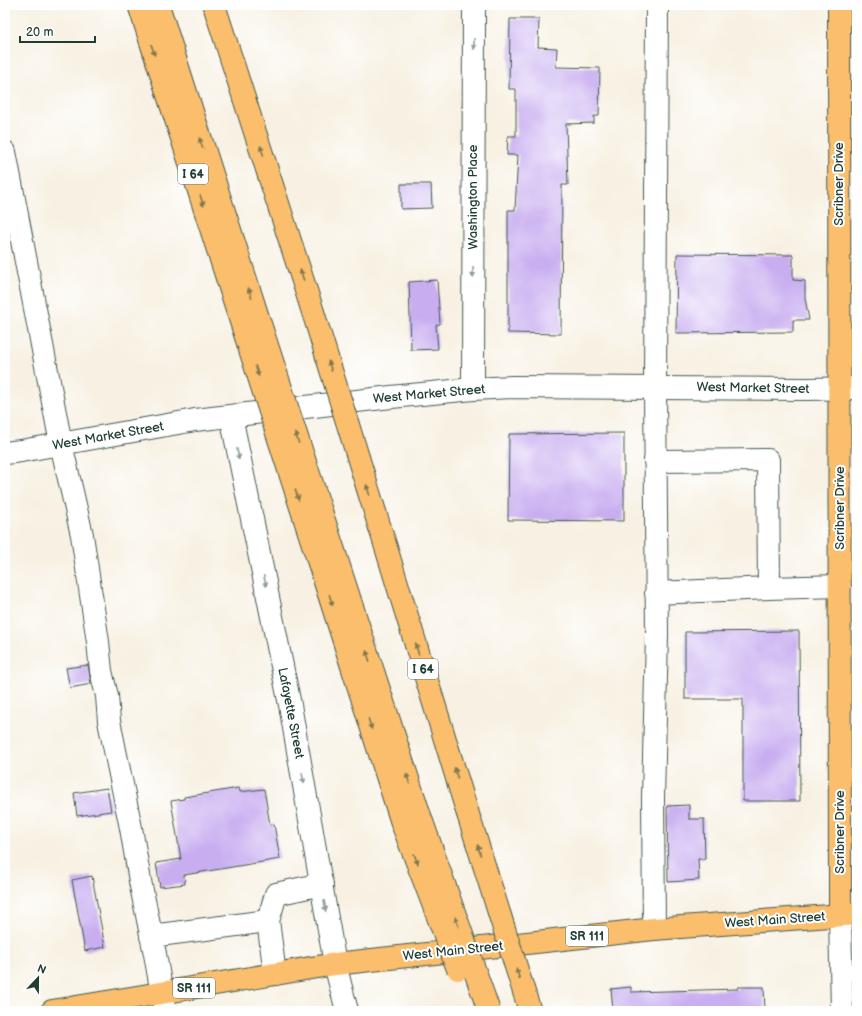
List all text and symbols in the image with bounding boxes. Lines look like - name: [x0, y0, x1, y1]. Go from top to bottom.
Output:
- scale bar: [20, 18, 95, 44]
- text: 20 m: [26, 25, 53, 40]
- one-way arrow: [471, 38, 477, 51]
- one-way arrow: [151, 45, 157, 57]
- one-way arrow: [198, 136, 204, 148]
- street label: Scribner Drive: [831, 142, 847, 226]
- street label: Washington Place: [465, 144, 481, 249]
- one-way arrow: [259, 145, 265, 157]
- road number: I 64: [178, 164, 208, 184]
- one-way arrow: [199, 195, 205, 207]
- one-way arrow: [470, 266, 476, 279]
- one-way arrow: [298, 269, 304, 281]
- one-way arrow: [246, 286, 252, 298]
- one-way arrow: [327, 360, 333, 372]
- one-way arrow: [254, 366, 260, 378]
- street label: West Market Street: [696, 379, 810, 397]
- street label: West Market Street: [372, 381, 486, 407]
- street label: West Market Street: [51, 418, 165, 454]
- one-way arrow: [294, 431, 300, 443]
- one-way arrow: [236, 448, 242, 460]
- street label: Scribner Drive: [832, 466, 848, 550]
- one-way arrow: [365, 484, 371, 496]
- one-way arrow: [294, 489, 300, 501]
- one-way arrow: [262, 575, 268, 588]
- one-way arrow: [328, 594, 334, 606]
- one-way arrow: [414, 643, 420, 655]
- one-way arrow: [364, 649, 370, 661]
- road number: I 64: [408, 659, 438, 679]
- street label: Lafayette Street: [274, 666, 308, 760]
- one-way arrow: [367, 718, 373, 730]
- one-way arrow: [453, 767, 459, 779]
- one-way arrow: [300, 772, 306, 784]
- one-way arrow: [404, 773, 410, 785]
- street label: Scribner Drive: [832, 790, 848, 874]
- one-way arrow: [476, 843, 482, 855]
- one-way arrow: [413, 854, 419, 866]
- one-way arrow: [322, 900, 328, 912]
- street label: West Main Street: [724, 909, 826, 931]
- one-way arrow: [453, 915, 459, 927]
- road number: SR 111: [566, 926, 608, 946]
- street label: West Main Street: [402, 938, 504, 964]
- north arrow: [18, 958, 58, 998]
- text: N: [35, 962, 48, 977]
- one-way arrow: [515, 967, 521, 979]
- road number: SR 111: [173, 978, 215, 998]

